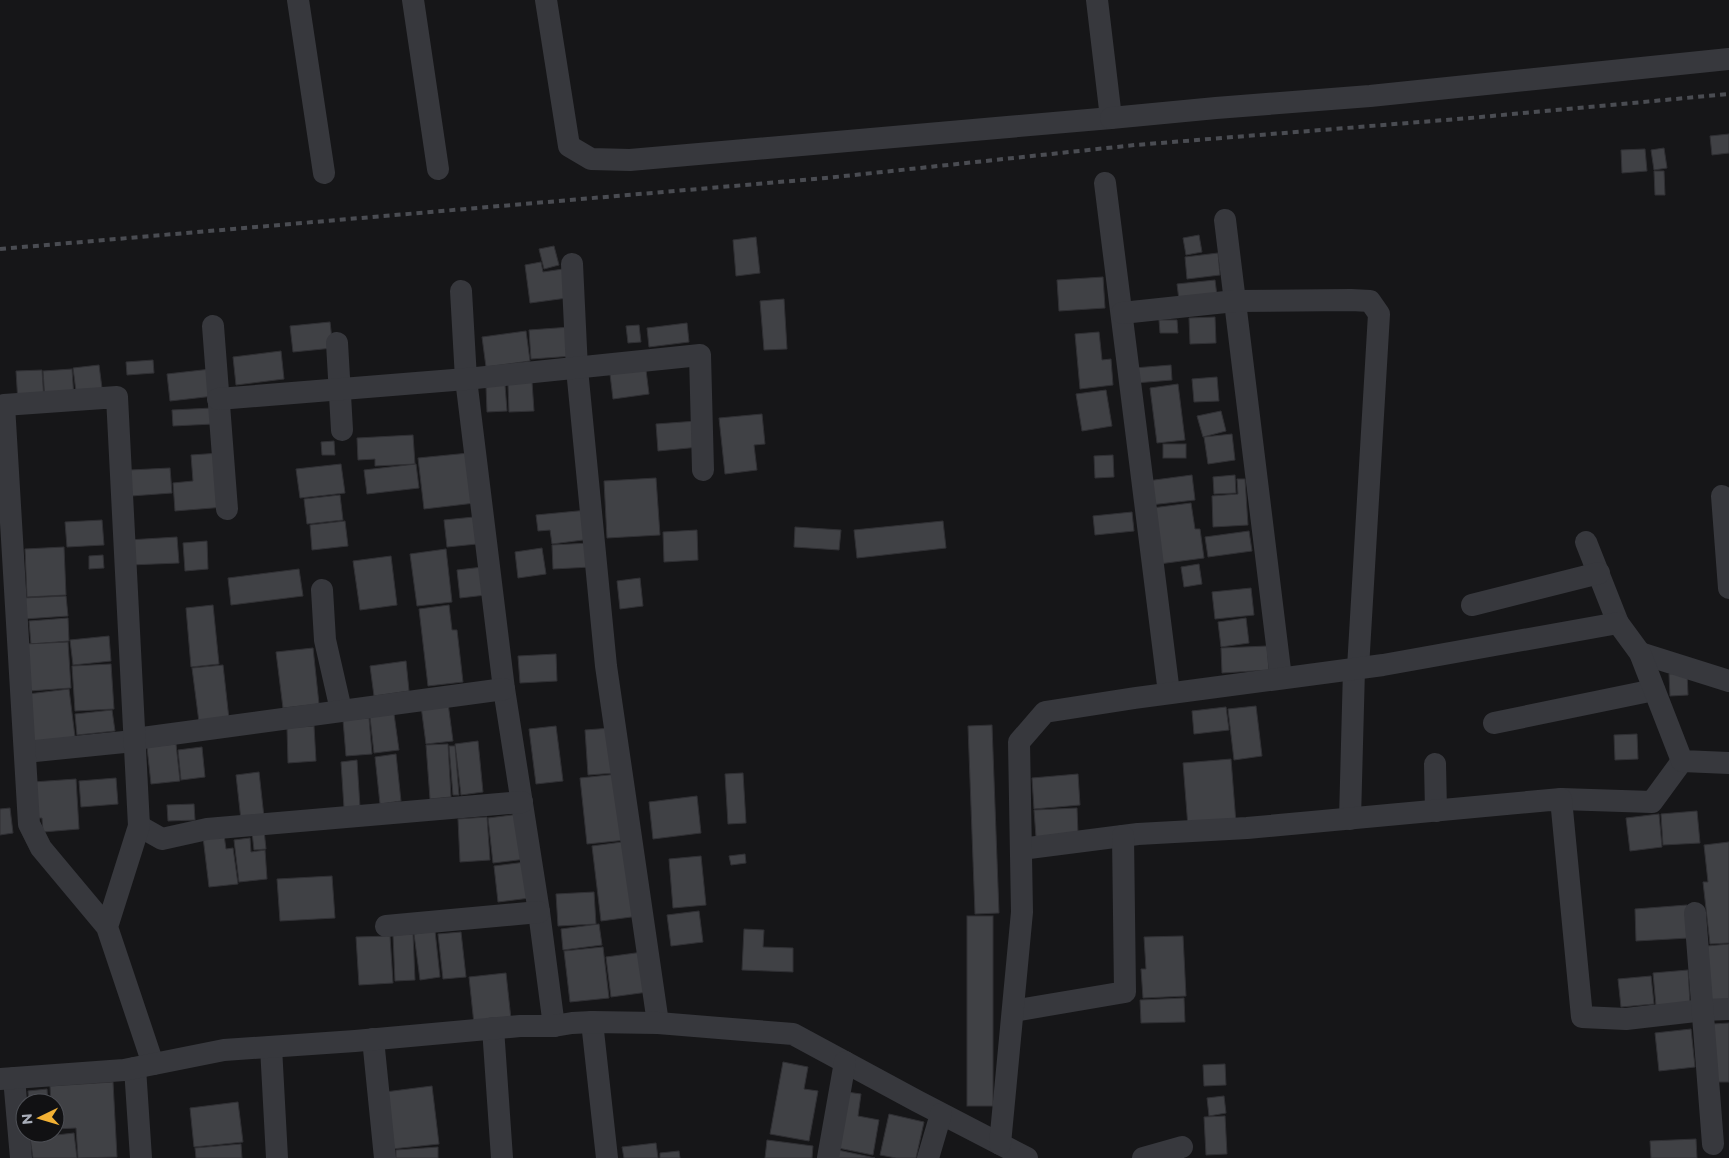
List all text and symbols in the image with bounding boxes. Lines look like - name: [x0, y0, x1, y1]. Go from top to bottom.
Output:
- north arrow: [15, 1093, 65, 1143]
- text: N: [18, 1113, 37, 1126]

